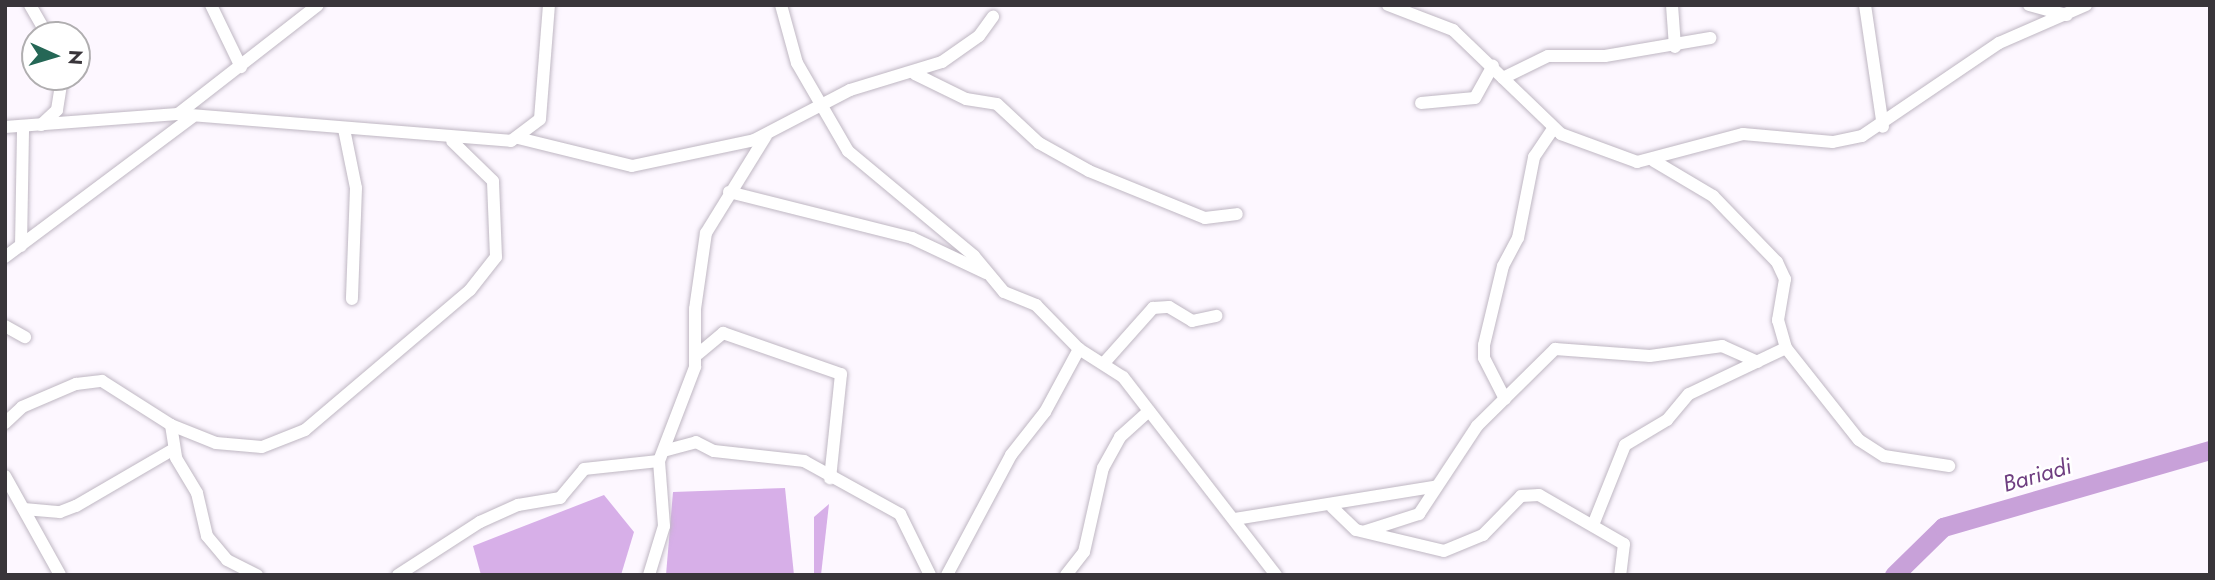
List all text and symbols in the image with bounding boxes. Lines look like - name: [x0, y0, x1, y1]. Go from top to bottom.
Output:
- north arrow: [21, 21, 91, 91]
- text: N: [61, 49, 89, 66]
- water label: Bariadi: [2000, 452, 2074, 498]

